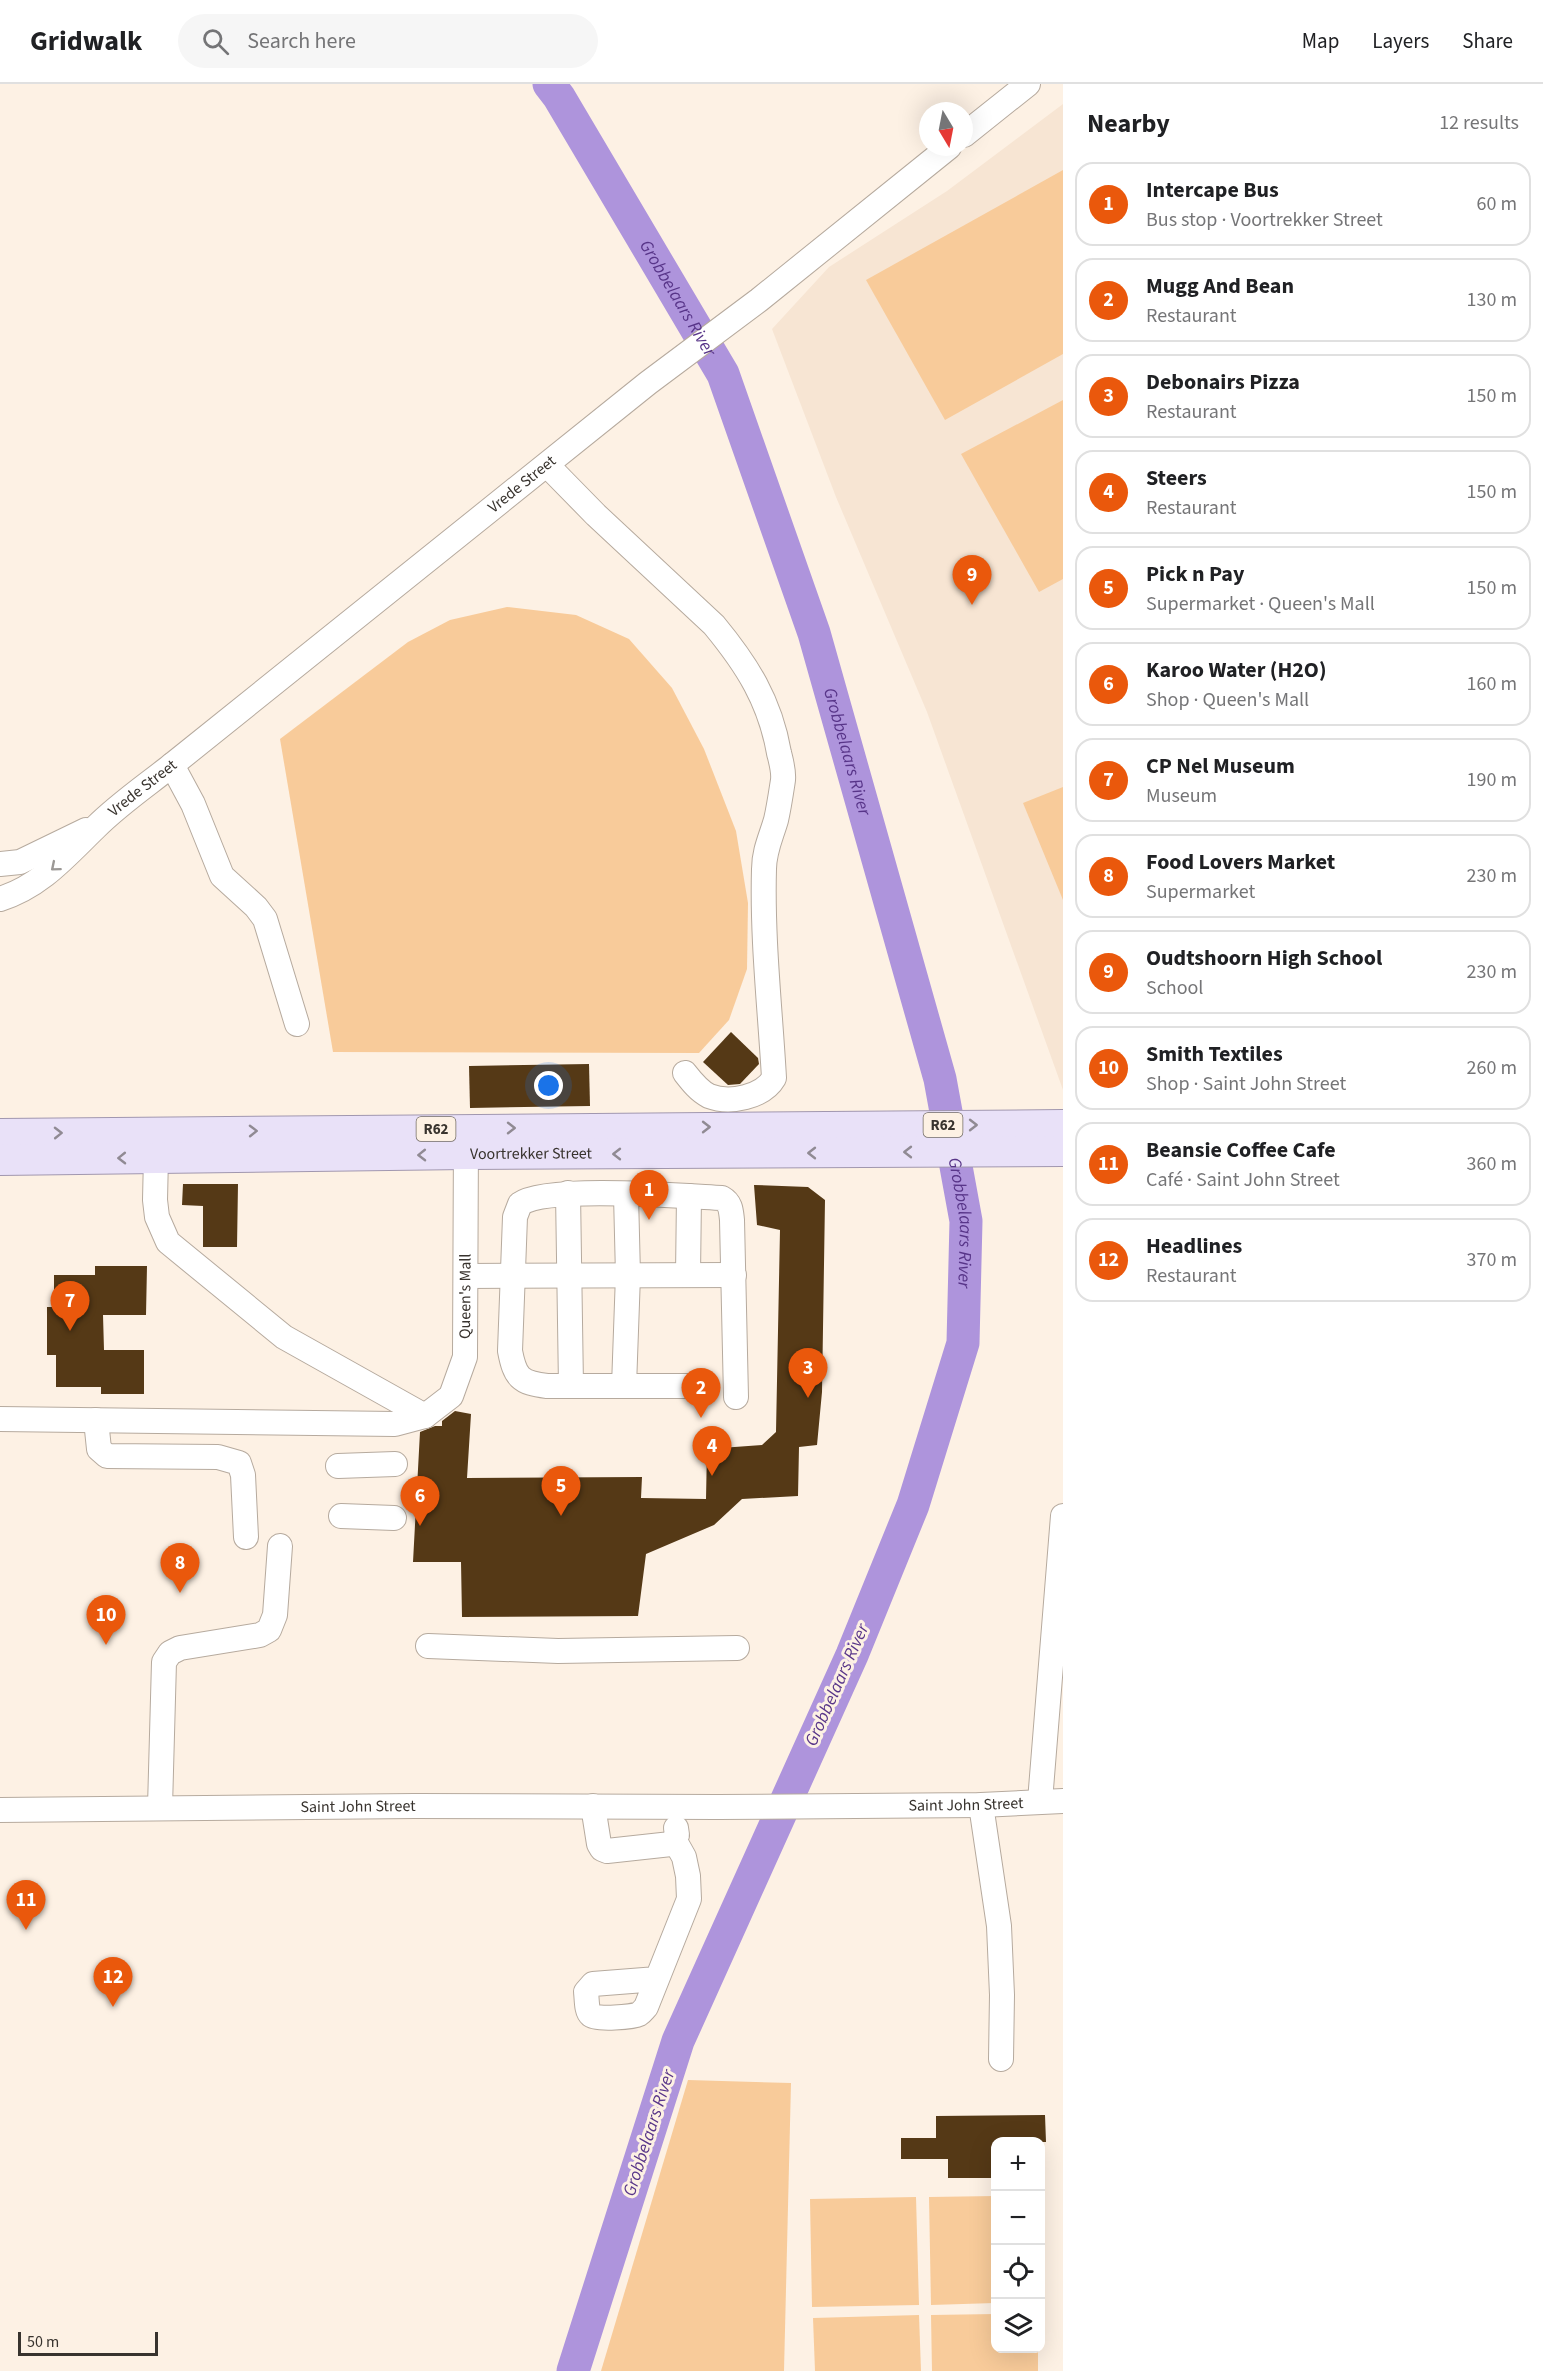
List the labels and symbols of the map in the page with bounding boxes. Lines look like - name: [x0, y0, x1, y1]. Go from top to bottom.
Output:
- north arrow: [919, 102, 973, 156]
- water label: Grobbelaars River: [634, 235, 723, 362]
- street label: Vrede Street: [483, 450, 561, 518]
- pin: 9: [952, 556, 992, 605]
- water label: Grobbelaars River: [818, 685, 878, 819]
- street label: Vrede Street: [103, 754, 182, 822]
- one-way arrow: [51, 860, 62, 871]
- your location: [534, 1071, 563, 1100]
- road number: R62: [924, 1113, 962, 1137]
- road number: R62: [416, 1117, 456, 1141]
- one-way arrow: [969, 1119, 978, 1131]
- one-way arrow: [702, 1121, 711, 1133]
- one-way arrow: [507, 1122, 516, 1134]
- one-way arrow: [249, 1125, 258, 1137]
- one-way arrow: [54, 1127, 63, 1139]
- street label: Voortrekker Street: [470, 1142, 593, 1165]
- one-way arrow: [904, 1146, 913, 1158]
- one-way arrow: [612, 1147, 621, 1160]
- one-way arrow: [807, 1147, 816, 1159]
- one-way arrow: [417, 1149, 426, 1161]
- one-way arrow: [117, 1152, 126, 1164]
- water label: Grobbelaars River: [942, 1155, 979, 1289]
- pin: 1: [630, 1170, 668, 1220]
- street label: Queen's Mall: [454, 1254, 476, 1339]
- pin: 7: [50, 1282, 90, 1331]
- pin: 3: [788, 1348, 828, 1398]
- pin: 2: [682, 1368, 720, 1418]
- pin: 4: [692, 1426, 732, 1476]
- pin: 5: [542, 1466, 580, 1516]
- pin: 6: [400, 1476, 440, 1526]
- pin: 8: [160, 1544, 200, 1593]
- pin: 10: [86, 1596, 126, 1645]
- water label: Grobbelaars River: [799, 1619, 875, 1750]
- street label: Saint John Street: [908, 1792, 1025, 1817]
- street label: Saint John Street: [300, 1795, 416, 1818]
- pin: 11: [6, 1880, 46, 1930]
- pin: 12: [94, 1958, 132, 2007]
- water label: Grobbelaars River: [617, 2066, 681, 2199]
- scale bar: [18, 2329, 158, 2356]

